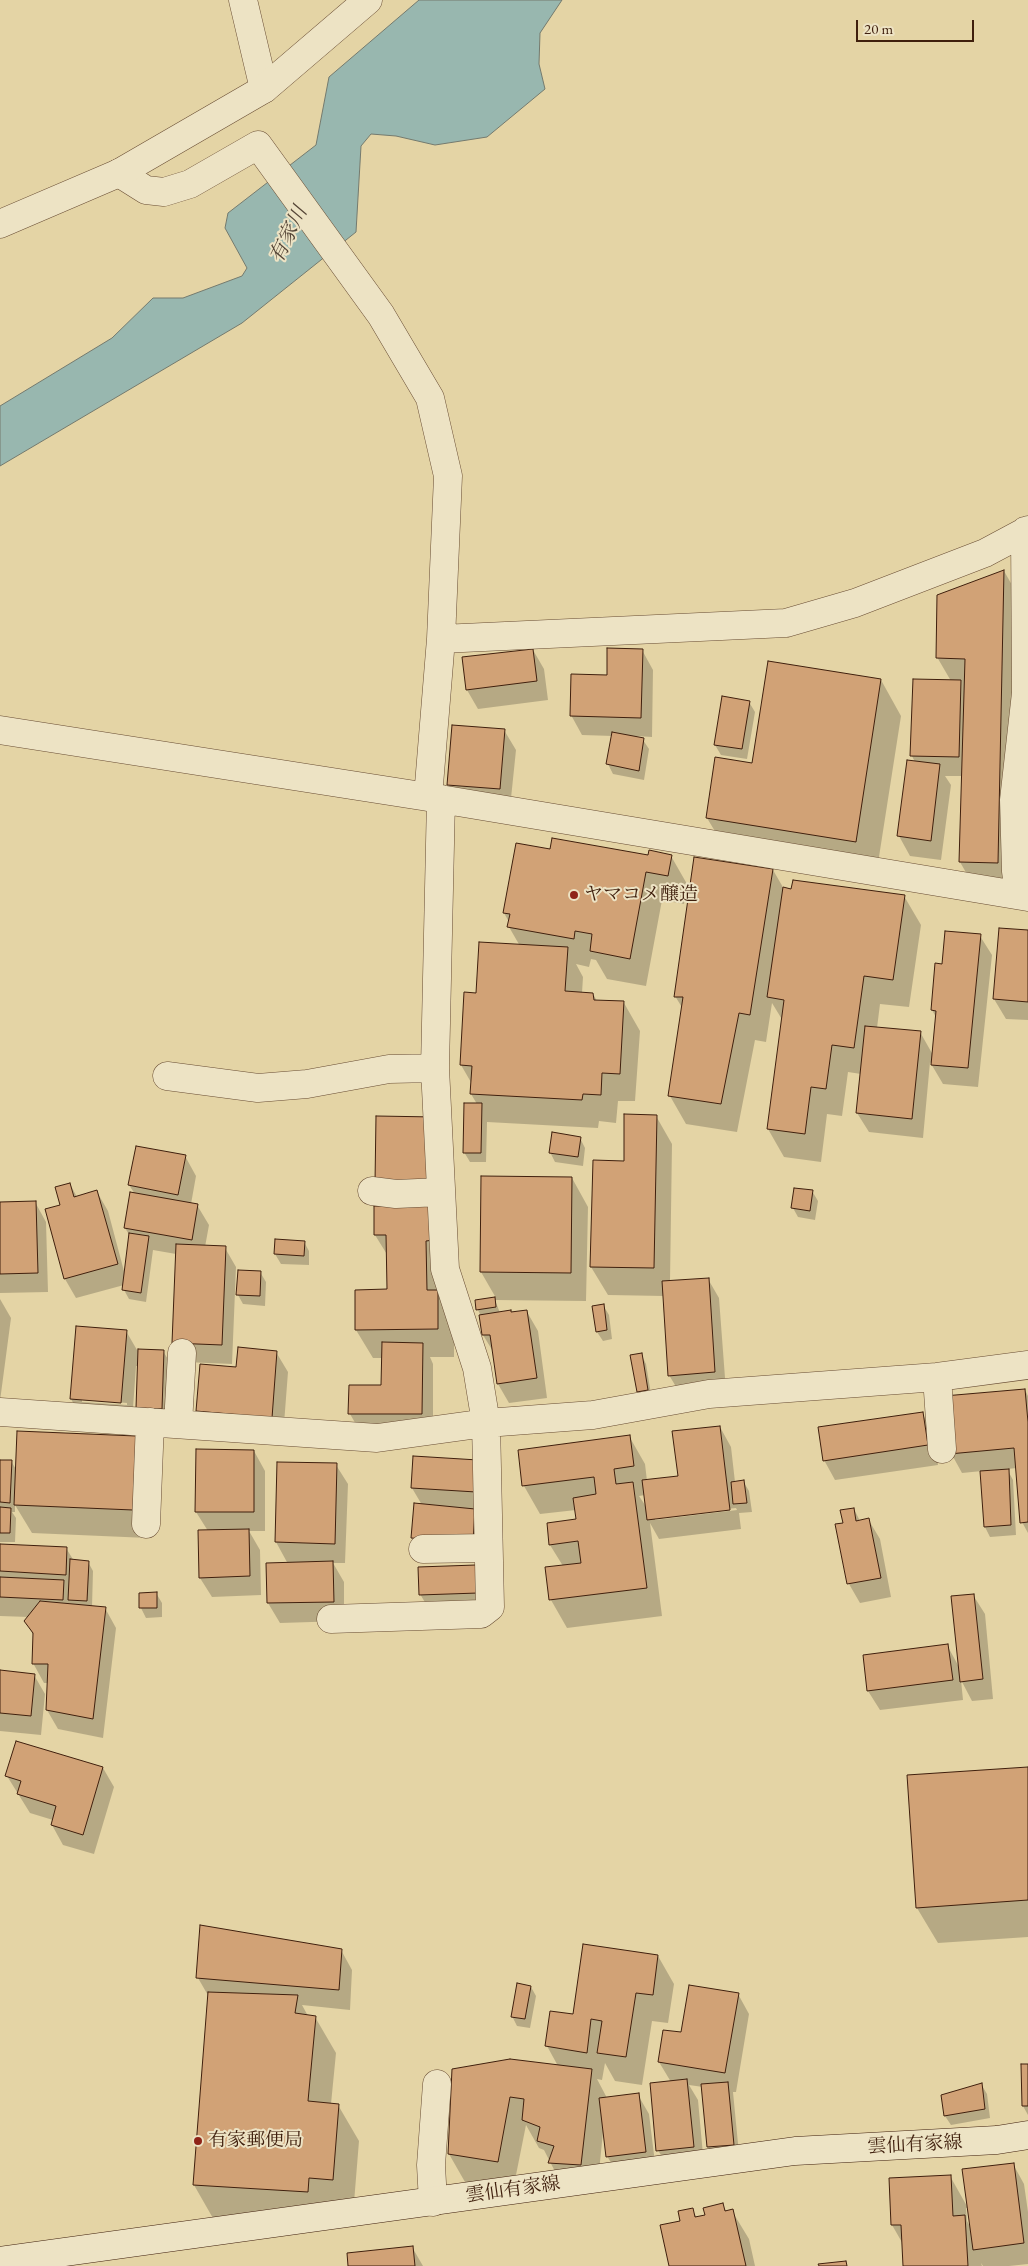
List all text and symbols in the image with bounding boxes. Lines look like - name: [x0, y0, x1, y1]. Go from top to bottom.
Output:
- scale bar: [858, 10, 976, 42]
- text: 20 m: [864, 19, 893, 38]
- water label: 有家川: [265, 203, 313, 267]
- place label: ヤマコメ醸造: [584, 884, 698, 906]
- marker: ヤマコメ醸造: [568, 889, 580, 901]
- place label: 有家郵便局: [208, 2130, 303, 2152]
- street label: 雲仙有家線: [867, 2131, 963, 2159]
- marker: 有家郵便局: [192, 2135, 204, 2147]
- street label: 雲仙有家線: [464, 2172, 562, 2208]

